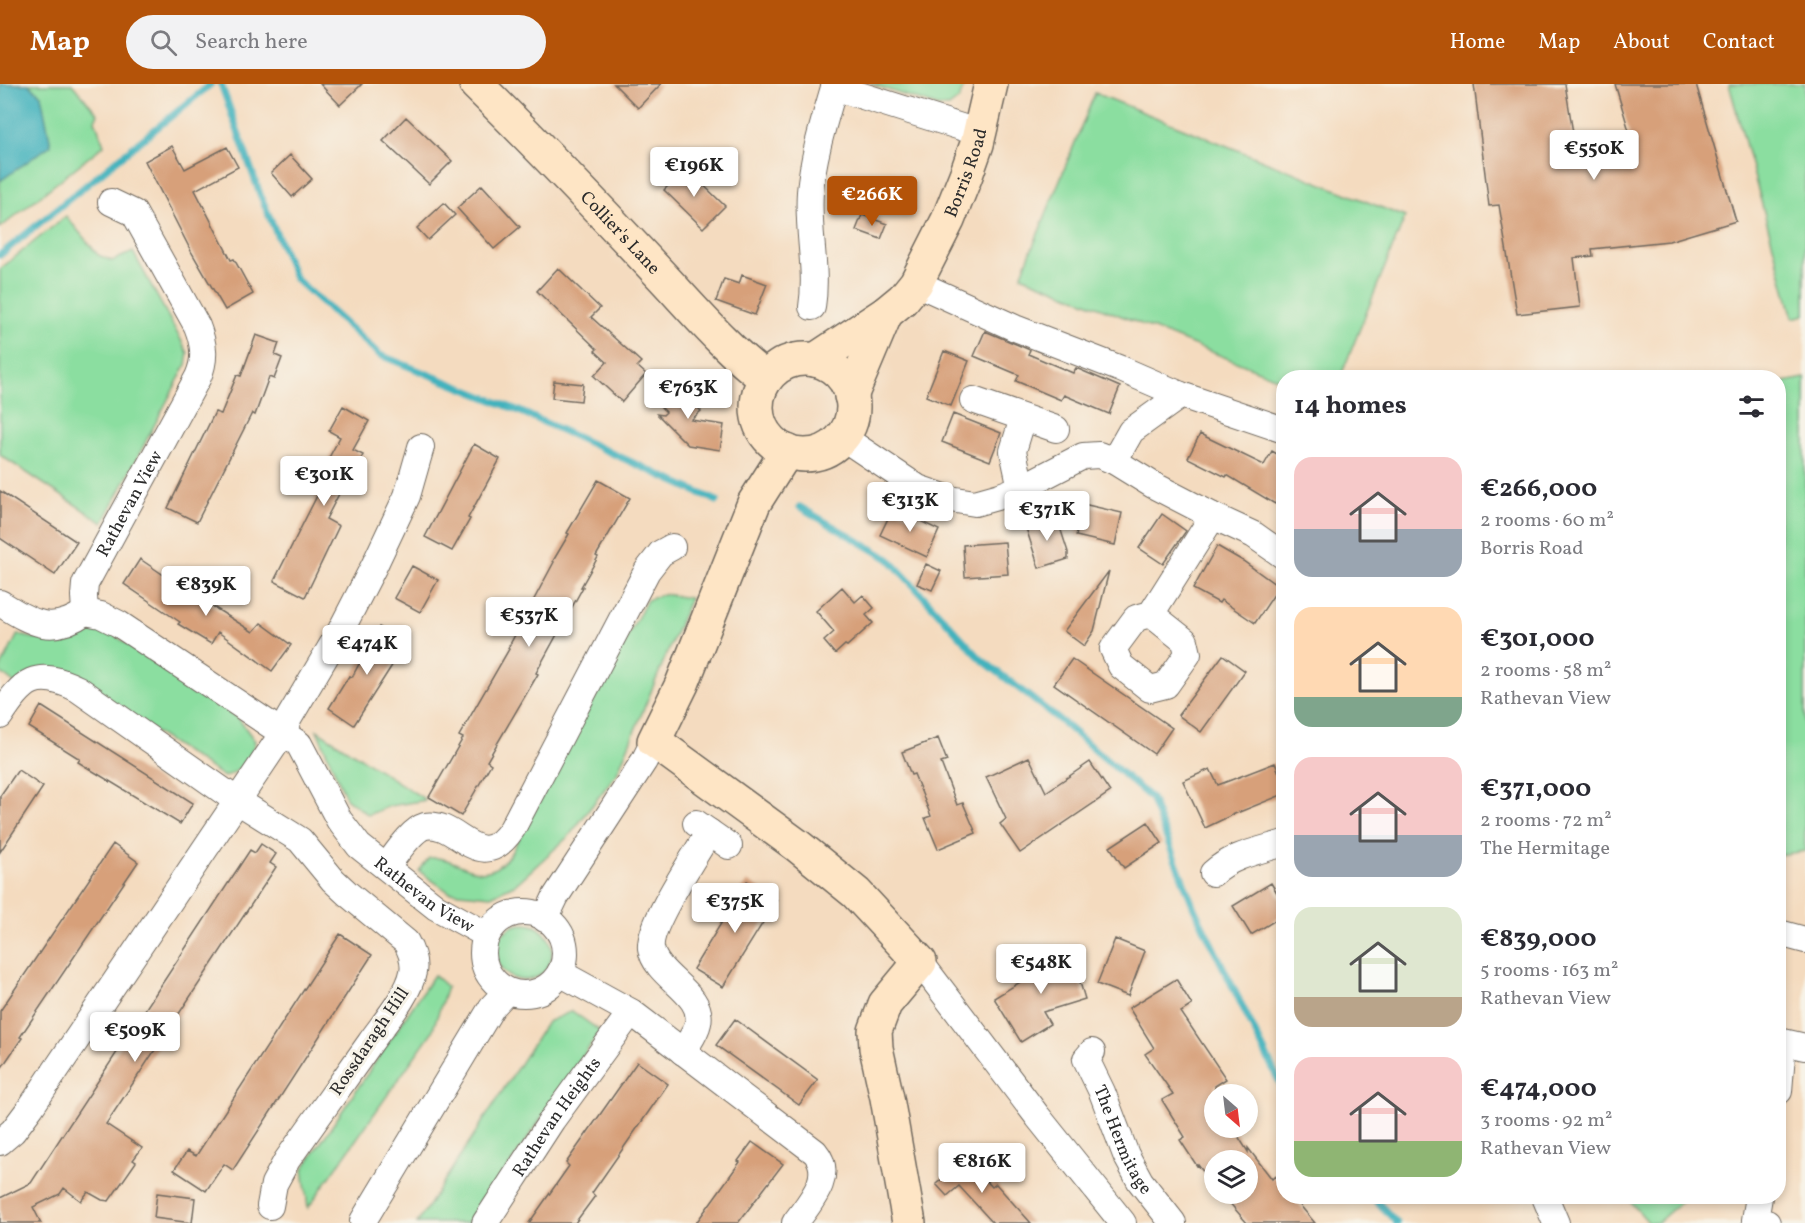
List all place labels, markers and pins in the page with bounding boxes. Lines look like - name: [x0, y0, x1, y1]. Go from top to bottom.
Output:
- pin: €550K: [1552, 130, 1636, 181]
- pin: €196K: [652, 147, 736, 198]
- pin: €266K: [830, 176, 914, 227]
- pin: €763K: [646, 369, 730, 420]
- pin: €301K: [282, 456, 366, 507]
- pin: €313K: [868, 482, 952, 533]
- pin: €371K: [1005, 491, 1089, 542]
- pin: €839K: [164, 566, 248, 617]
- pin: €537K: [487, 597, 571, 648]
- pin: €474K: [325, 625, 409, 676]
- pin: €375K: [693, 883, 777, 934]
- pin: €548K: [999, 944, 1083, 995]
- pin: €509K: [93, 1012, 177, 1063]
- pin: €816K: [940, 1143, 1024, 1194]

